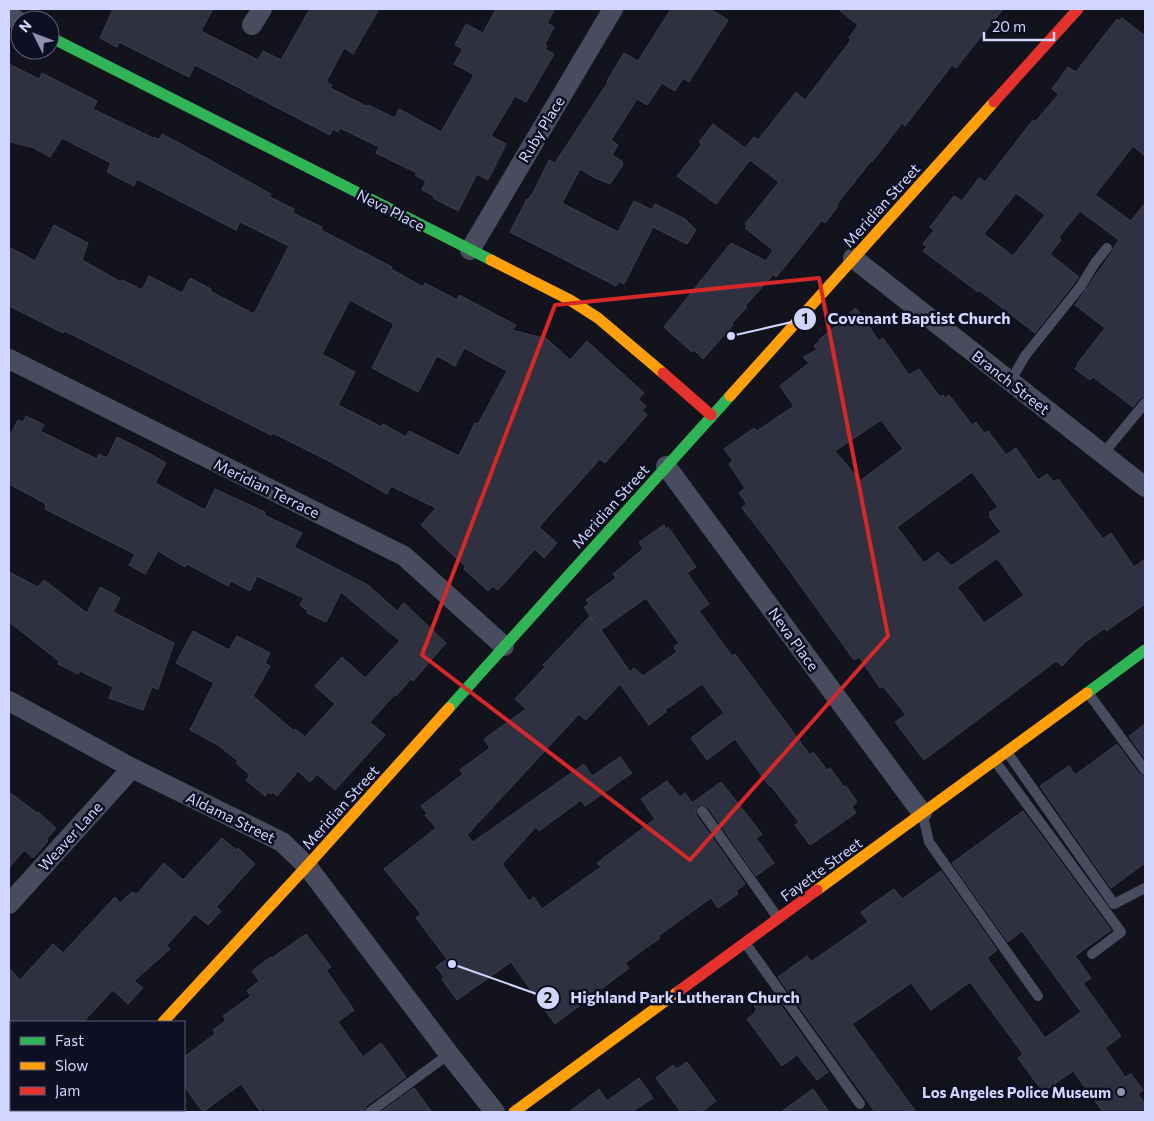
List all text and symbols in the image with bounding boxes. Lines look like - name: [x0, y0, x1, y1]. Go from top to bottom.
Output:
- north arrow: [10, 10, 60, 60]
- scale bar: [984, 10, 1054, 42]
- text: N: [15, 16, 35, 36]
- text: 20 m: [992, 17, 1026, 35]
- street label: Ruby Place: [514, 93, 568, 165]
- street label: Meridian Street: [839, 159, 923, 251]
- street label: Neva Place: [354, 185, 428, 235]
- callout: Covenant Baptist Church: [792, 303, 1020, 334]
- text: Covenant Baptist Church: [827, 308, 1011, 327]
- text: 1: [802, 309, 808, 327]
- street label: Branch Street: [969, 346, 1053, 418]
- street label: Meridian Terrace: [211, 455, 323, 521]
- street label: Meridian Street: [568, 460, 652, 552]
- street label: Neva Place: [765, 604, 823, 674]
- street label: Meridian Street: [298, 761, 382, 853]
- street label: Aldama Street: [184, 788, 278, 846]
- street label: Weaver Lane: [34, 798, 106, 874]
- street label: Fayette Street: [777, 833, 865, 905]
- callout: Highland Park Lutheran Church: [536, 982, 810, 1013]
- text: Highland Park Lutheran Church: [570, 987, 800, 1006]
- text: 2: [544, 988, 552, 1006]
- legend: [10, 1021, 185, 1111]
- text: Fast: [55, 1031, 84, 1049]
- text: Slow: [55, 1056, 88, 1074]
- text: Jam: [55, 1081, 80, 1099]
- place label: Los Angeles Police Museum: [922, 1083, 1111, 1101]
- marker: Los Angeles Police Museum: [1115, 1086, 1127, 1098]

